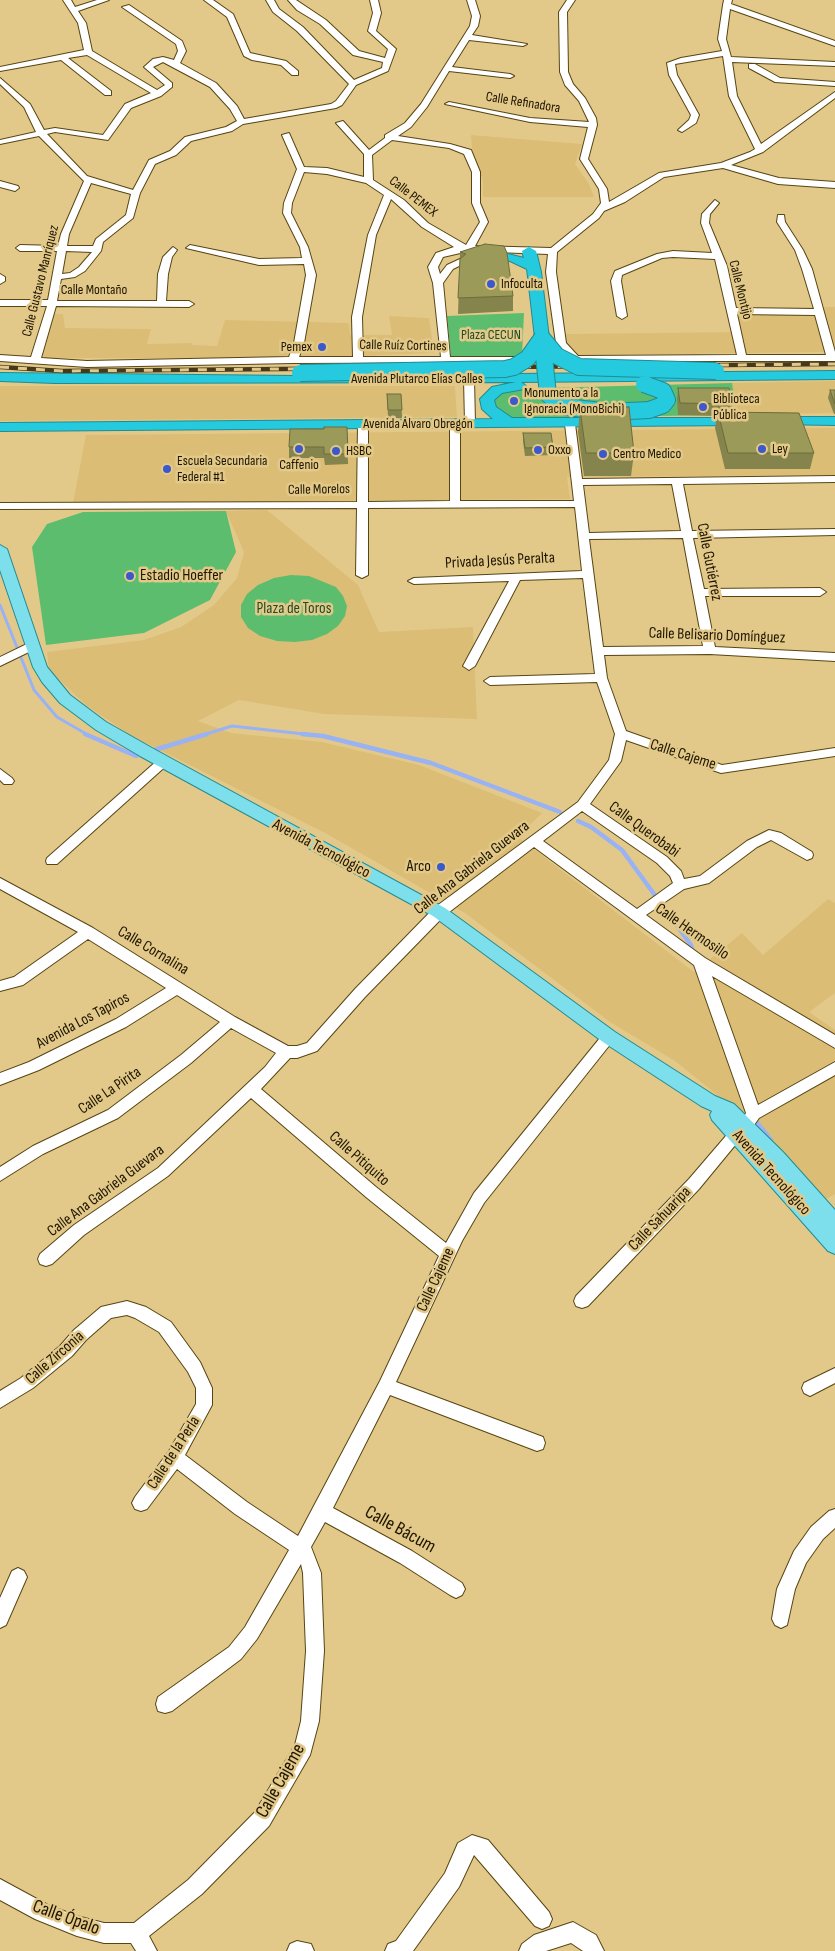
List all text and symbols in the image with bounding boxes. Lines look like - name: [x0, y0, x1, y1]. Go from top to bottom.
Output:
- street label: Calle Refinadora: [485, 89, 561, 117]
- street label: Calle PEMEX: [385, 173, 441, 221]
- street label: Calle Gustavo Manríquez: [19, 223, 63, 339]
- street label: Calle Montijo: [725, 259, 755, 321]
- place label: Infoculta: [501, 276, 543, 292]
- marker: Infoculta: [485, 278, 497, 290]
- street label: Calle Montaño: [61, 282, 127, 298]
- park label: Plaza CECUN: [461, 327, 521, 343]
- street label: Calle Ruíz Cortines: [359, 337, 447, 355]
- place label: Pemex: [281, 339, 312, 355]
- marker: Pemex: [316, 341, 328, 353]
- street label: Avenida Plutarco Elías Calles: [351, 371, 483, 387]
- place label: Monumento a la Ignoracia (MonoBichi): [524, 385, 624, 418]
- place label: Biblioteca Pública: [713, 391, 760, 424]
- marker: Monumento a la Ignoracia (MonoBichi): [508, 395, 520, 407]
- marker: Biblioteca Pública: [697, 401, 709, 413]
- street label: Avenida Álvaro Obregón: [363, 416, 473, 432]
- place label: Ley: [772, 441, 788, 457]
- place label: Oxxo: [548, 442, 571, 458]
- marker: Caffenio: [293, 443, 305, 455]
- place label: HSBC: [346, 443, 372, 459]
- marker: Ley: [756, 443, 768, 455]
- marker: Oxxo: [532, 444, 544, 456]
- marker: HSBC: [330, 445, 342, 457]
- place label: Centro Medico: [613, 446, 681, 462]
- marker: Centro Medico: [597, 448, 609, 460]
- place label: Escuela Secundaria Federal #1: [177, 453, 267, 486]
- place label: Caffenio: [279, 457, 319, 473]
- marker: Escuela Secundaria Federal #1: [161, 463, 173, 475]
- street label: Calle Morelos: [288, 481, 350, 499]
- street label: Calle Gutiérrez: [692, 522, 726, 602]
- street label: Privada Jesús Peralta: [445, 549, 555, 573]
- place label: Estadio Hoeffer: [140, 566, 223, 586]
- marker: Estadio Hoeffer: [124, 570, 136, 582]
- park label: Plaza de Toros: [257, 599, 331, 619]
- street label: Calle Belisario Domínguez: [648, 624, 786, 648]
- street label: Calle Cajeme: [648, 735, 718, 775]
- street label: Calle Querobabi: [605, 798, 683, 862]
- street label: Avenida Tecnológico: [269, 815, 373, 883]
- street label: Calle Ana Gabriela Guevara: [410, 817, 534, 919]
- place label: Arco: [407, 857, 431, 877]
- marker: Arco: [435, 861, 447, 873]
- street label: Calle Hermosillo: [651, 899, 733, 965]
- street label: Calle Cornalina: [114, 922, 192, 980]
- street label: Avenida Los Tapiros: [33, 988, 133, 1054]
- street label: Calle La Pirita: [75, 1063, 145, 1119]
- street label: Avenida Tecnológico: [728, 1126, 814, 1220]
- street label: Calle Pitiquito: [325, 1128, 393, 1190]
- street label: Calle Ana Gabriela Guevara: [44, 1141, 168, 1241]
- street label: Calle Sahuaripa: [625, 1183, 695, 1255]
- street label: Calle Cajeme: [413, 1245, 459, 1315]
- street label: Calle Zirconia: [22, 1327, 88, 1389]
- street label: Calle de la Perla: [143, 1413, 205, 1493]
- street label: Calle Bácum: [361, 1501, 439, 1559]
- street label: Calle Cajeme: [251, 1740, 311, 1822]
- street label: Calle Ópalo: [29, 1895, 103, 1941]

